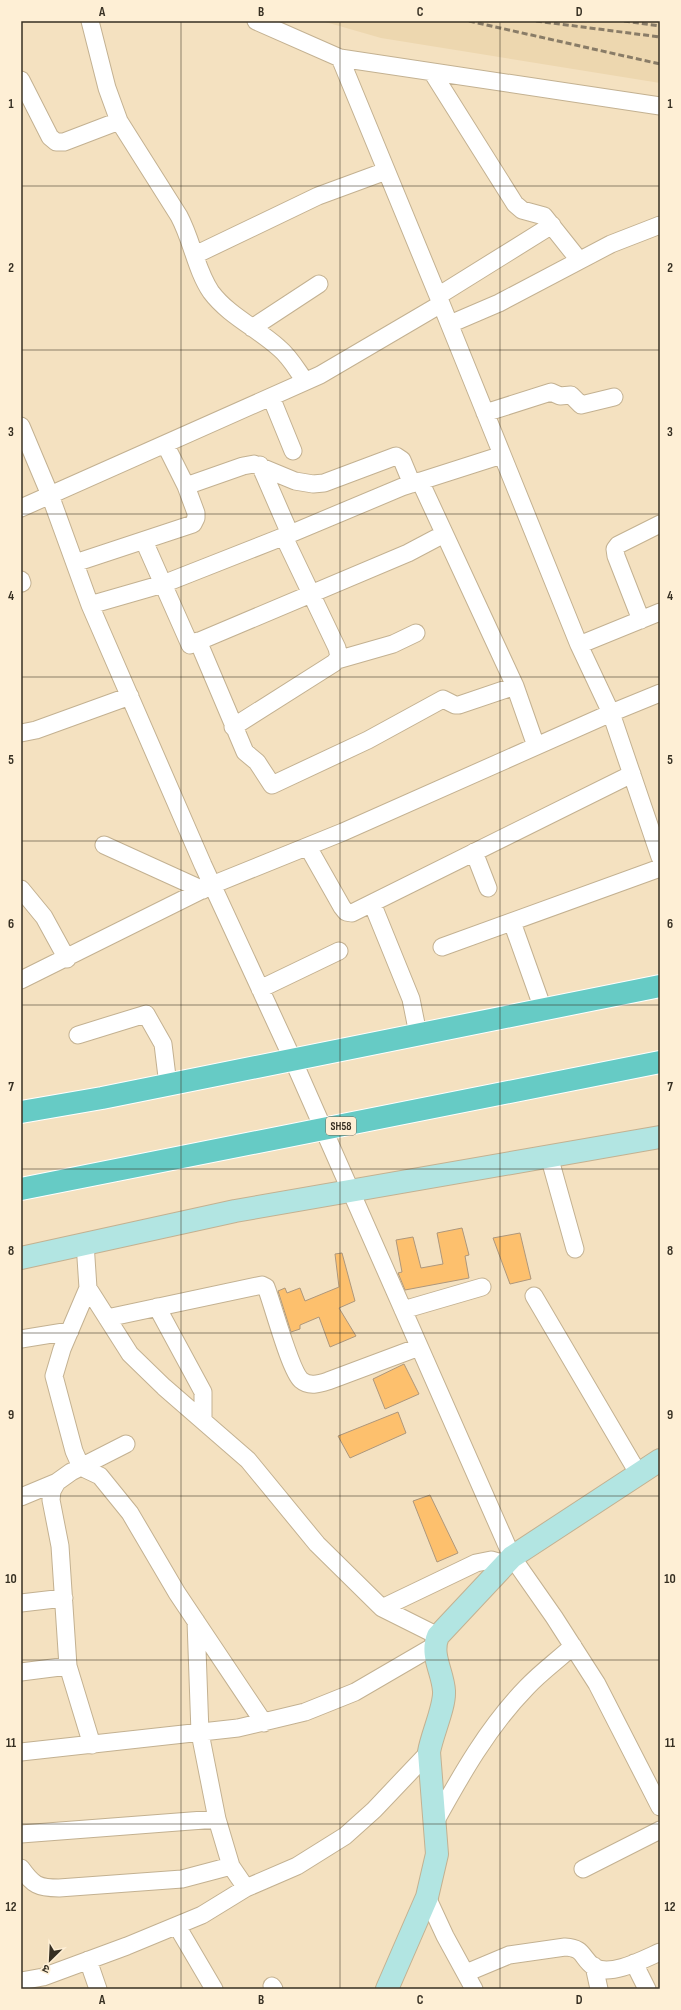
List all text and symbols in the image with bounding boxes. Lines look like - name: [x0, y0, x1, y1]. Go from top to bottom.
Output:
- text: A: [98, 4, 106, 20]
- text: B: [258, 4, 264, 20]
- text: C: [417, 4, 424, 20]
- text: D: [576, 4, 583, 20]
- text: 1: [8, 96, 14, 112]
- text: 1: [667, 96, 673, 112]
- text: 2: [8, 260, 14, 276]
- text: 2: [667, 260, 673, 276]
- text: 3: [8, 424, 14, 440]
- text: 3: [667, 424, 673, 440]
- text: 4: [8, 588, 14, 604]
- text: 4: [667, 588, 673, 604]
- text: 5: [8, 752, 14, 768]
- text: 5: [667, 752, 673, 768]
- text: 6: [8, 916, 14, 932]
- text: 6: [667, 916, 673, 932]
- text: 7: [8, 1079, 14, 1095]
- text: 7: [667, 1079, 673, 1095]
- road number: SH58: [326, 1117, 356, 1135]
- text: 8: [8, 1243, 14, 1259]
- text: 8: [667, 1243, 673, 1259]
- text: 9: [8, 1407, 14, 1423]
- text: 9: [667, 1407, 673, 1423]
- text: 10: [5, 1571, 17, 1587]
- text: 10: [664, 1571, 676, 1587]
- text: 11: [6, 1735, 16, 1751]
- text: 11: [665, 1735, 675, 1751]
- text: 12: [6, 1899, 17, 1915]
- text: 12: [665, 1899, 676, 1915]
- north arrow: [30, 1940, 70, 1980]
- text: उ: [40, 1961, 52, 1976]
- text: A: [98, 1992, 106, 2008]
- text: B: [258, 1992, 264, 2008]
- text: C: [417, 1992, 424, 2008]
- text: D: [576, 1992, 583, 2008]

